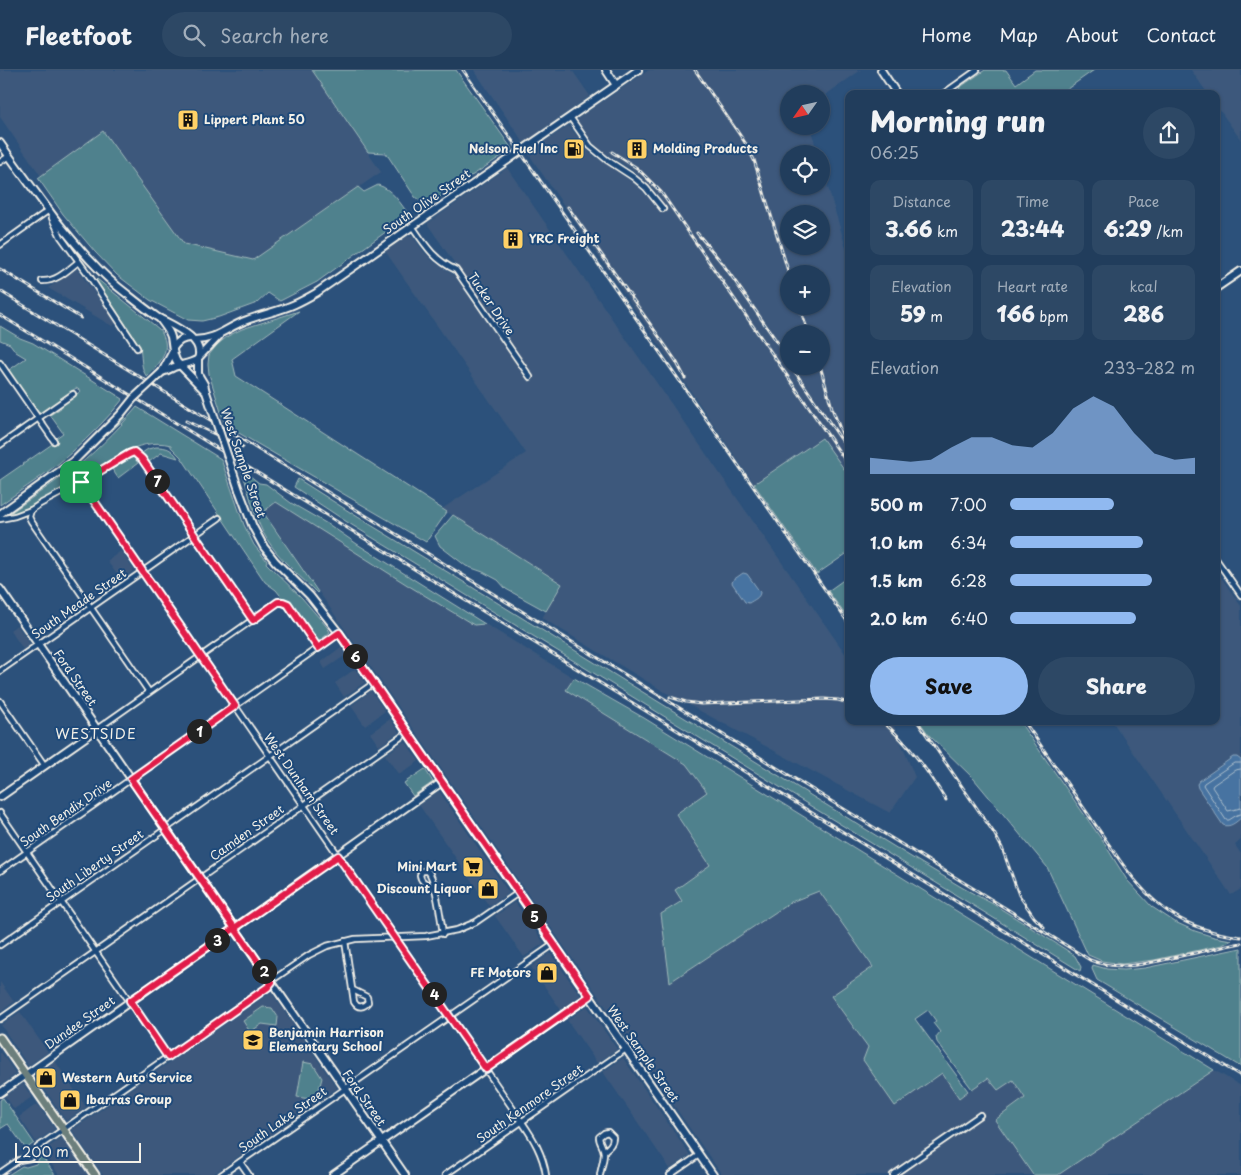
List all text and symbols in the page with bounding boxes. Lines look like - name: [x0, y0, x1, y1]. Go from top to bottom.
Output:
- search box: [162, 12, 512, 57]
- text: Fleetfoot: [25, 17, 132, 53]
- icon: search: [180, 21, 208, 49]
- text: Search here: [220, 21, 329, 49]
- text: Home: [921, 21, 971, 48]
- text: Map: [999, 21, 1038, 48]
- text: About: [1066, 21, 1118, 48]
- text: Contact: [1146, 21, 1216, 48]
- north arrow: [780, 85, 830, 135]
- map controls: [780, 85, 830, 375]
- text: Morning run: [870, 99, 1046, 142]
- button: share: [1143, 107, 1195, 159]
- building icon: Lippert Plant 50: [176, 108, 200, 132]
- place label: Lippert Plant 50: [204, 110, 305, 128]
- fuel station icon: Nelson Fuel Inc: [562, 137, 586, 161]
- building icon: Molding Products: [625, 137, 649, 161]
- place label: Nelson Fuel Inc: [469, 139, 558, 157]
- place label: Molding Products: [653, 139, 758, 157]
- text: 06:25: [870, 140, 919, 164]
- button: locate: [780, 145, 830, 195]
- street label: South Olive Street: [379, 164, 474, 238]
- text: Distance: [892, 191, 951, 212]
- text: Time: [1016, 191, 1049, 212]
- text: Pace: [1128, 191, 1159, 212]
- button: layers: [780, 205, 830, 255]
- text: 3.66: [885, 212, 932, 244]
- text: 23:44: [1001, 212, 1064, 244]
- text: 6:29: [1104, 212, 1152, 244]
- text: km: [932, 221, 958, 242]
- text: /km: [1152, 221, 1183, 242]
- building icon: YRC Freight: [501, 227, 525, 251]
- place label: YRC Freight: [529, 229, 600, 247]
- button: +: [780, 265, 830, 315]
- street label: Tucker Drive: [464, 268, 519, 338]
- text: Elevation: [891, 276, 952, 297]
- text: Heart rate: [997, 276, 1068, 297]
- text: kcal: [1130, 276, 1157, 297]
- text: 59: [900, 297, 926, 329]
- text: 166: [996, 297, 1035, 329]
- text: 286: [1123, 297, 1164, 329]
- text: m: [926, 306, 943, 327]
- text: bpm: [1035, 306, 1069, 327]
- button: −: [780, 325, 830, 375]
- text: Elevation: [870, 355, 939, 379]
- text: 233–282 m: [1104, 355, 1195, 379]
- street label: West Sample Street: [217, 405, 271, 520]
- pin: [60, 461, 102, 503]
- icon: arrive: [67, 468, 95, 496]
- pin: 7: [144, 468, 170, 494]
- text: 7: [153, 471, 162, 492]
- text: 500 m: [870, 492, 923, 516]
- text: 7:00: [950, 492, 987, 516]
- text: 1.0 km: [870, 530, 923, 554]
- text: 6:34: [950, 530, 987, 554]
- street label: South Meade Street: [27, 564, 130, 643]
- text: 1.5 km: [870, 568, 923, 592]
- text: 6:28: [950, 568, 987, 592]
- text: 2.0 km: [870, 606, 927, 630]
- text: 6:40: [950, 606, 988, 630]
- pin: 6: [342, 644, 368, 668]
- street label: Ford Street: [50, 646, 102, 709]
- text: 6: [351, 646, 360, 667]
- button: Save: [870, 657, 1028, 715]
- button: Share: [1038, 657, 1195, 715]
- pin: 1: [186, 718, 212, 744]
- text: 1: [196, 721, 203, 742]
- district label: WESTSIDE: [55, 723, 137, 744]
- street label: West Dunham Street: [260, 729, 344, 838]
- street label: South Bendix Drive: [16, 774, 115, 851]
- street label: Camden Street: [206, 800, 287, 864]
- street label: South Liberty Street: [42, 825, 147, 906]
- supermarket icon: Mini Mart: [461, 855, 485, 879]
- place label: Mini Mart: [397, 857, 457, 875]
- shop icon: Discount Liquor: [476, 877, 500, 901]
- place label: Discount Liquor: [376, 879, 473, 897]
- pin: 5: [522, 904, 546, 928]
- text: 5: [530, 906, 539, 927]
- pin: 3: [204, 928, 230, 952]
- text: 3: [213, 930, 222, 951]
- pin: 2: [252, 958, 276, 984]
- text: 2: [260, 961, 269, 982]
- shop icon: FE Motors: [535, 961, 559, 985]
- place label: FE Motors: [470, 963, 531, 981]
- pin: 4: [422, 982, 446, 1006]
- text: 4: [430, 984, 439, 1005]
- street label: Dundee Street: [41, 991, 118, 1053]
- street label: West Sample Street: [603, 1001, 684, 1106]
- place label: Benjamin Harrison Elementary School: [269, 1023, 384, 1055]
- school or university icon: Benjamin Harrison Elementary School: [241, 1028, 265, 1052]
- street label: South Kenmore Street: [473, 1060, 586, 1147]
- shop icon: Western Auto Service: [34, 1066, 58, 1090]
- street label: Ford Street: [339, 1066, 391, 1129]
- place label: Western Auto Service: [62, 1068, 193, 1086]
- street label: South Lake Street: [235, 1082, 330, 1156]
- shop icon: Ibarras Group: [58, 1088, 82, 1112]
- place label: Ibarras Group: [86, 1090, 172, 1108]
- scale bar: [15, 1140, 141, 1163]
- text: 200 m: [22, 1141, 69, 1162]

